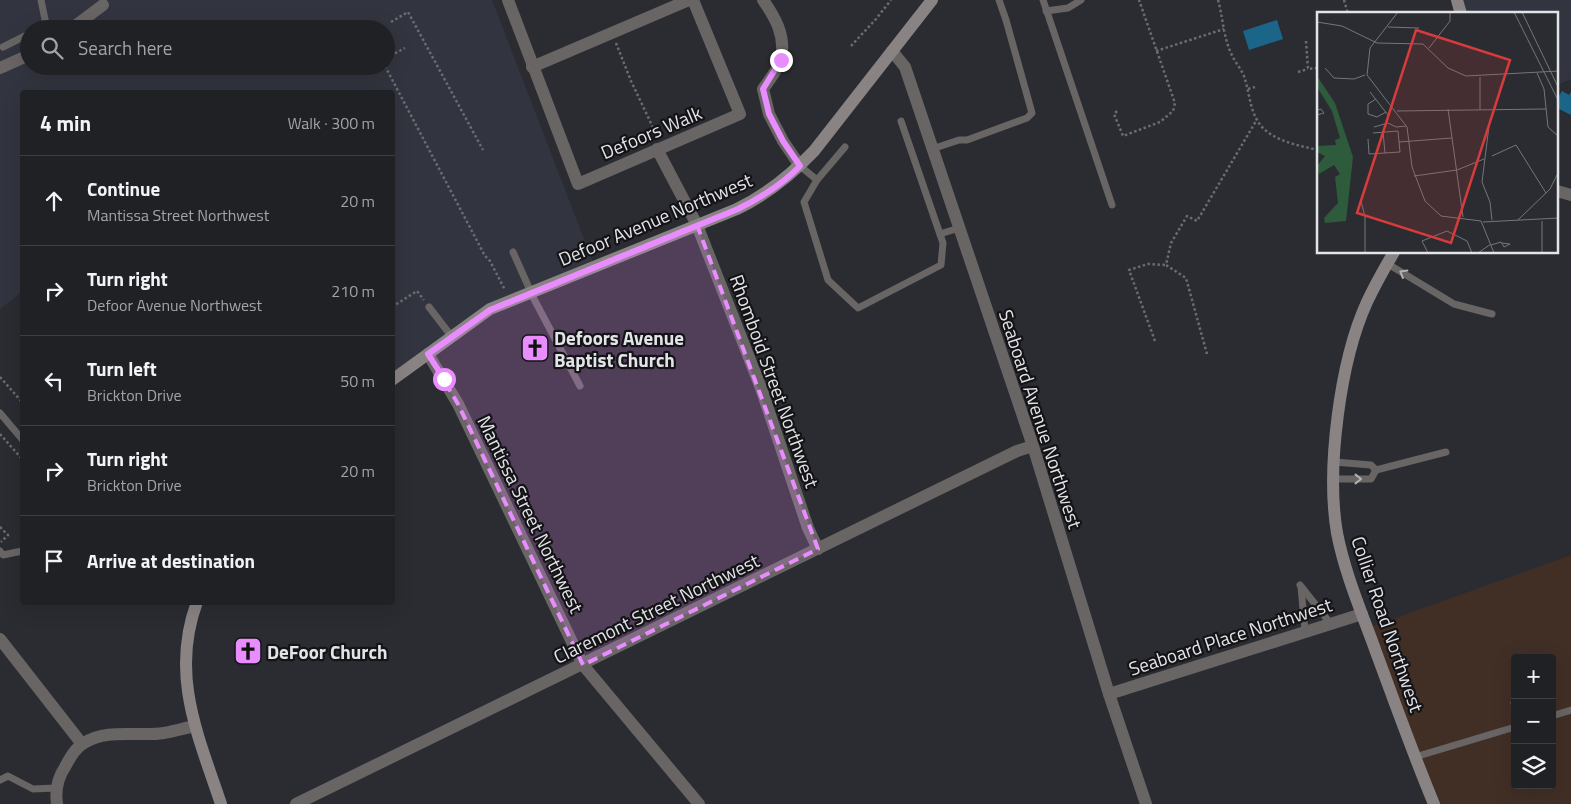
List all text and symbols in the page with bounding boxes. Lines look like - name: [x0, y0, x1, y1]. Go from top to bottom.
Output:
- inset map: [1317, 12, 1558, 254]
- search box: [20, 20, 395, 75]
- text: Search here: [78, 33, 172, 62]
- icon: search: [38, 34, 66, 62]
- route end: [770, 49, 793, 72]
- street label: Defoors Walk: [596, 98, 706, 166]
- text: 4 min: [40, 107, 91, 139]
- text: Walk · 300 m: [287, 111, 375, 135]
- street label: Defoor Avenue Northwest: [554, 165, 757, 273]
- text: Continue: [87, 174, 160, 203]
- icon: ahead: [40, 187, 68, 215]
- text: 20 m: [340, 189, 375, 213]
- text: Mantissa Street Northwest: [87, 203, 269, 227]
- text: Turn right: [87, 264, 168, 293]
- one-way arrow: [1400, 269, 1409, 279]
- street label: Rhomboid Street Northwest: [723, 270, 827, 492]
- icon: right: [40, 277, 68, 305]
- text: 210 m: [331, 279, 375, 303]
- text: Defoor Avenue Northwest: [87, 293, 262, 317]
- street label: Seaboard Avenue Northwest: [992, 306, 1090, 533]
- place label: Defoors Avenue Baptist Church: [554, 323, 684, 374]
- church icon: Defoors Avenue Baptist Church: [520, 333, 550, 363]
- text: Turn left: [87, 354, 157, 383]
- icon: left: [40, 367, 68, 395]
- route start: [433, 368, 456, 391]
- text: 50 m: [340, 369, 375, 393]
- text: Brickton Drive: [87, 383, 182, 407]
- street label: Mantissa Street Northwest: [470, 410, 592, 618]
- text: Turn right: [87, 444, 168, 473]
- icon: right: [40, 457, 68, 485]
- text: 20 m: [340, 459, 375, 483]
- text: Brickton Drive: [87, 473, 182, 497]
- one-way arrow: [1354, 474, 1362, 484]
- street label: Collier Road Northwest: [1344, 532, 1432, 716]
- street label: Claremont Street Northwest: [548, 545, 764, 671]
- text: Arrive at destination: [87, 546, 255, 575]
- icon: arrive: [40, 547, 68, 575]
- street label: Seaboard Place Northwest: [1125, 589, 1336, 683]
- church icon: DeFoor Church: [233, 636, 263, 666]
- place label: DeFoor Church: [267, 637, 387, 666]
- map controls: [1511, 654, 1556, 789]
- button: +: [1511, 654, 1556, 699]
- button: −: [1511, 699, 1556, 744]
- button: layers: [1511, 744, 1556, 789]

